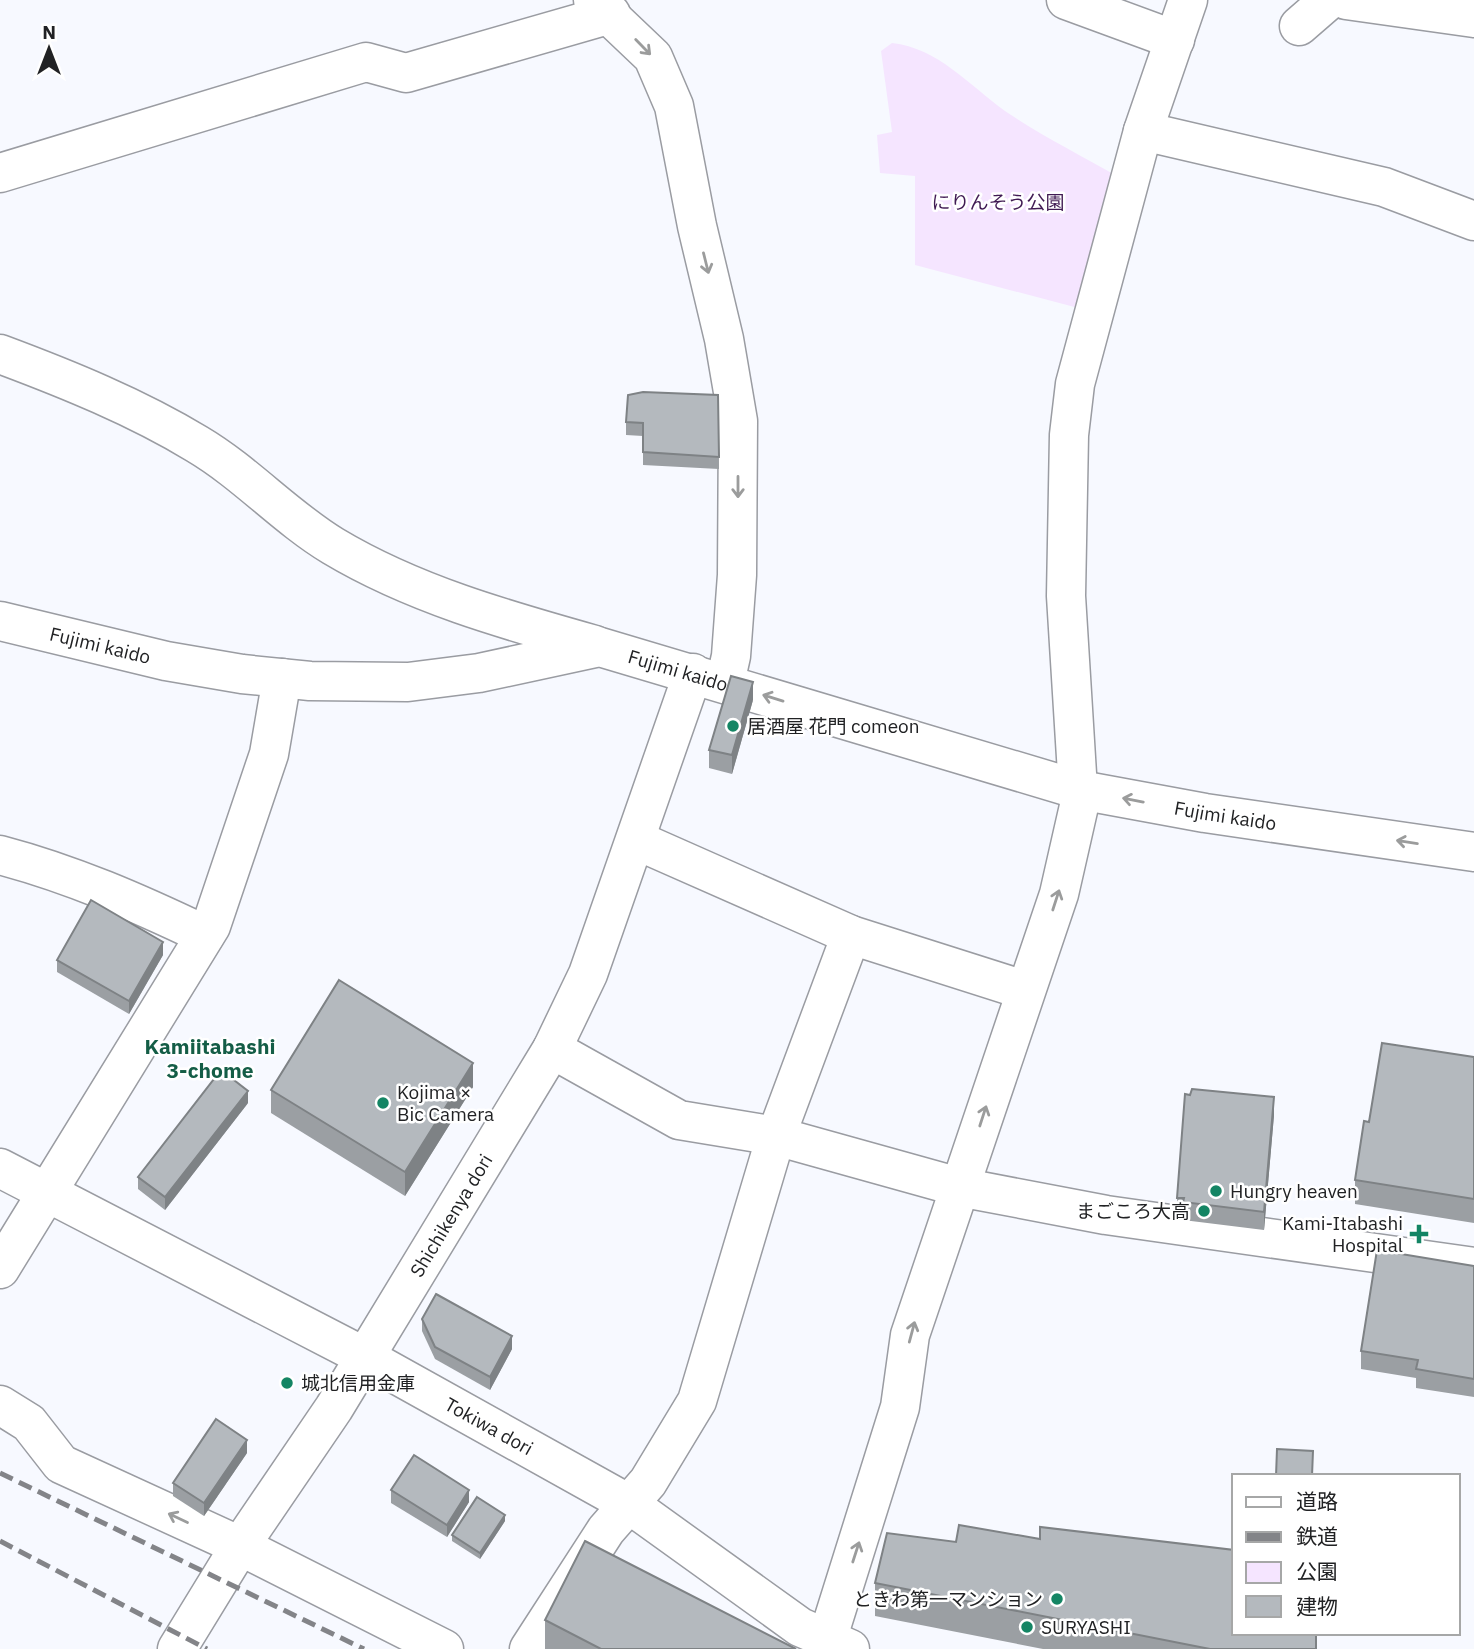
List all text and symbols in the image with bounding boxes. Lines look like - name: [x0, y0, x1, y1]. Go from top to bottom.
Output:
- north arrow: [14, 14, 84, 84]
- text: N: [42, 20, 56, 44]
- one-way arrow: [634, 38, 651, 55]
- park label: にりんそう公園: [931, 190, 1065, 214]
- one-way arrow: [699, 251, 713, 274]
- one-way arrow: [731, 475, 745, 498]
- street label: Fujimi kaido: [47, 621, 153, 669]
- street label: Fujimi kaido: [625, 644, 731, 696]
- one-way arrow: [763, 690, 785, 703]
- place label: 居酒屋 花門 comeon: [747, 714, 920, 738]
- marker: 居酒屋 花門 comeon: [725, 718, 741, 734]
- one-way arrow: [1122, 793, 1145, 806]
- street label: Fujimi kaido: [1172, 796, 1278, 835]
- one-way arrow: [1396, 835, 1418, 848]
- one-way arrow: [1051, 890, 1063, 912]
- district label: Kamiitabashi 3-chome: [145, 1032, 275, 1084]
- place label: Kojima × Bic Camera: [397, 1080, 494, 1126]
- marker: Kojima × Bic Camera: [375, 1095, 391, 1111]
- one-way arrow: [978, 1105, 990, 1127]
- street label: Shichikenya dori: [404, 1149, 497, 1281]
- place label: Hungry heaven: [1230, 1179, 1358, 1203]
- marker: Hungry heaven: [1208, 1183, 1224, 1199]
- place label: まごころ大高: [1076, 1199, 1190, 1223]
- marker: まごころ大高: [1196, 1203, 1212, 1219]
- place label: Kami-Itabashi Hospital: [1282, 1211, 1403, 1257]
- marker: Kami-Itabashi Hospital: [1409, 1224, 1429, 1244]
- one-way arrow: [906, 1321, 919, 1344]
- place label: 城北信用金庫: [301, 1371, 415, 1395]
- marker: 城北信用金庫: [279, 1375, 295, 1391]
- street label: Tokiwa dori: [441, 1392, 537, 1460]
- legend: [1232, 1474, 1460, 1635]
- text: 道路: [1296, 1487, 1338, 1515]
- one-way arrow: [167, 1511, 189, 1524]
- text: 鉄道: [1296, 1522, 1338, 1550]
- one-way arrow: [851, 1541, 863, 1563]
- text: 公園: [1296, 1557, 1338, 1585]
- place label: ときわ第一マンション: [853, 1587, 1043, 1611]
- marker: ときわ第一マンション: [1049, 1591, 1065, 1607]
- text: 建物: [1296, 1592, 1338, 1620]
- place label: SURYASHI: [1041, 1615, 1131, 1639]
- marker: SURYASHI: [1019, 1619, 1035, 1635]

